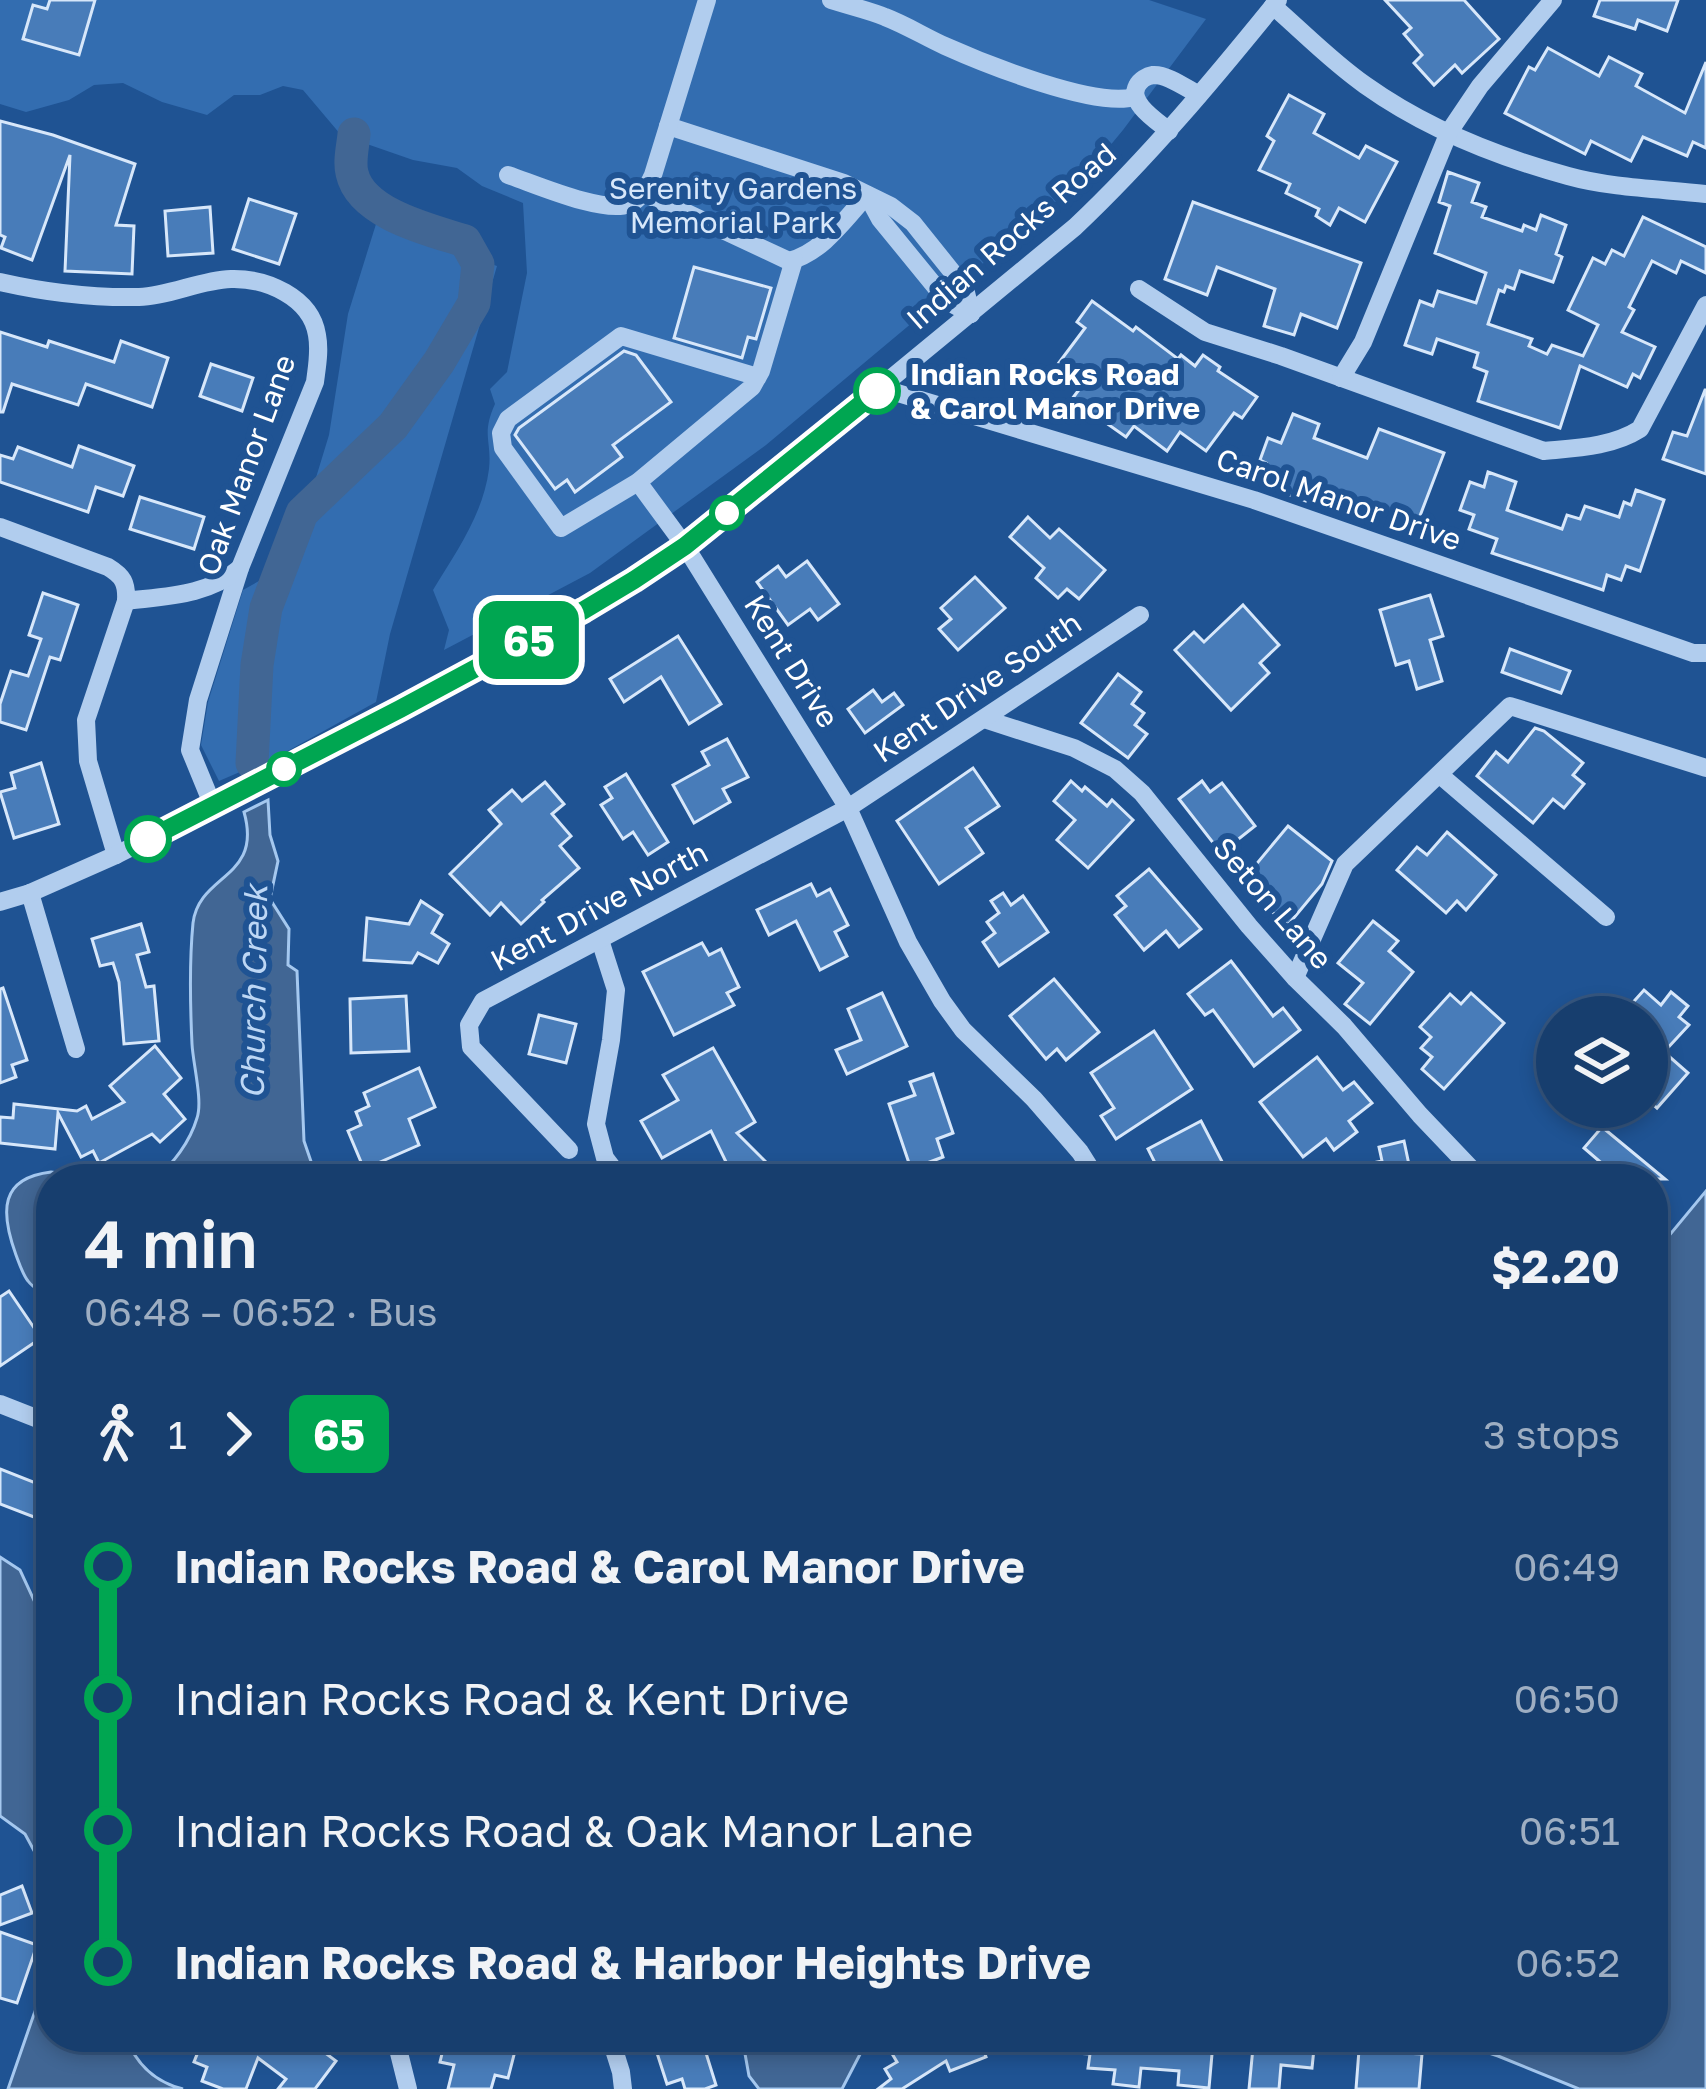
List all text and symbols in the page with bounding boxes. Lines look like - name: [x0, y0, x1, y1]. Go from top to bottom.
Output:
- street label: Indian Rocks Road: [899, 135, 1123, 337]
- park label: Serenity Gardens Memorial Park: [609, 170, 857, 240]
- street label: Oak Manor Lane: [189, 350, 303, 580]
- place label: Indian Rocks Road & Carol Manor Drive: [910, 356, 1200, 426]
- marker: Indian Rocks Road & Carol Manor Drive: [855, 369, 899, 413]
- street label: Carol Manor Drive: [1212, 440, 1466, 558]
- unlabelled marker: [711, 497, 743, 529]
- street label: Kent Drive: [737, 588, 847, 734]
- line badge: 65: [475, 601, 583, 679]
- street label: Kent Drive South: [866, 604, 1088, 770]
- text: 65: [503, 615, 555, 665]
- unlabelled marker: [268, 753, 300, 785]
- unlabelled marker: [126, 817, 170, 861]
- street label: Seton Lane: [1206, 830, 1340, 976]
- street label: Kent Drive North: [484, 834, 714, 978]
- water label: Church Creek: [232, 881, 274, 1099]
- map controls: [1536, 996, 1668, 1128]
- button: layers: [1536, 996, 1668, 1128]
- text: 4 min: [84, 1203, 258, 1283]
- text: $2.20: [1491, 1239, 1620, 1293]
- text: 06:48 – 06:52 · Bus: [84, 1288, 438, 1335]
- icon: walk: [84, 1401, 150, 1467]
- icon: forward: [205, 1401, 271, 1467]
- text: 65: [313, 1409, 365, 1459]
- text: 1: [168, 1411, 187, 1458]
- text: 3 stops: [1483, 1411, 1620, 1458]
- text: Indian Rocks Road & Carol Manor Drive: [174, 1539, 1025, 1593]
- text: 06:49: [1513, 1543, 1620, 1590]
- text: Indian Rocks Road & Kent Drive: [174, 1671, 849, 1725]
- text: 06:50: [1514, 1675, 1620, 1722]
- text: Indian Rocks Road & Oak Manor Lane: [174, 1803, 973, 1857]
- text: 06:51: [1519, 1807, 1620, 1854]
- text: Indian Rocks Road & Harbor Heights Drive: [174, 1935, 1091, 1989]
- text: 06:52: [1515, 1939, 1620, 1986]

